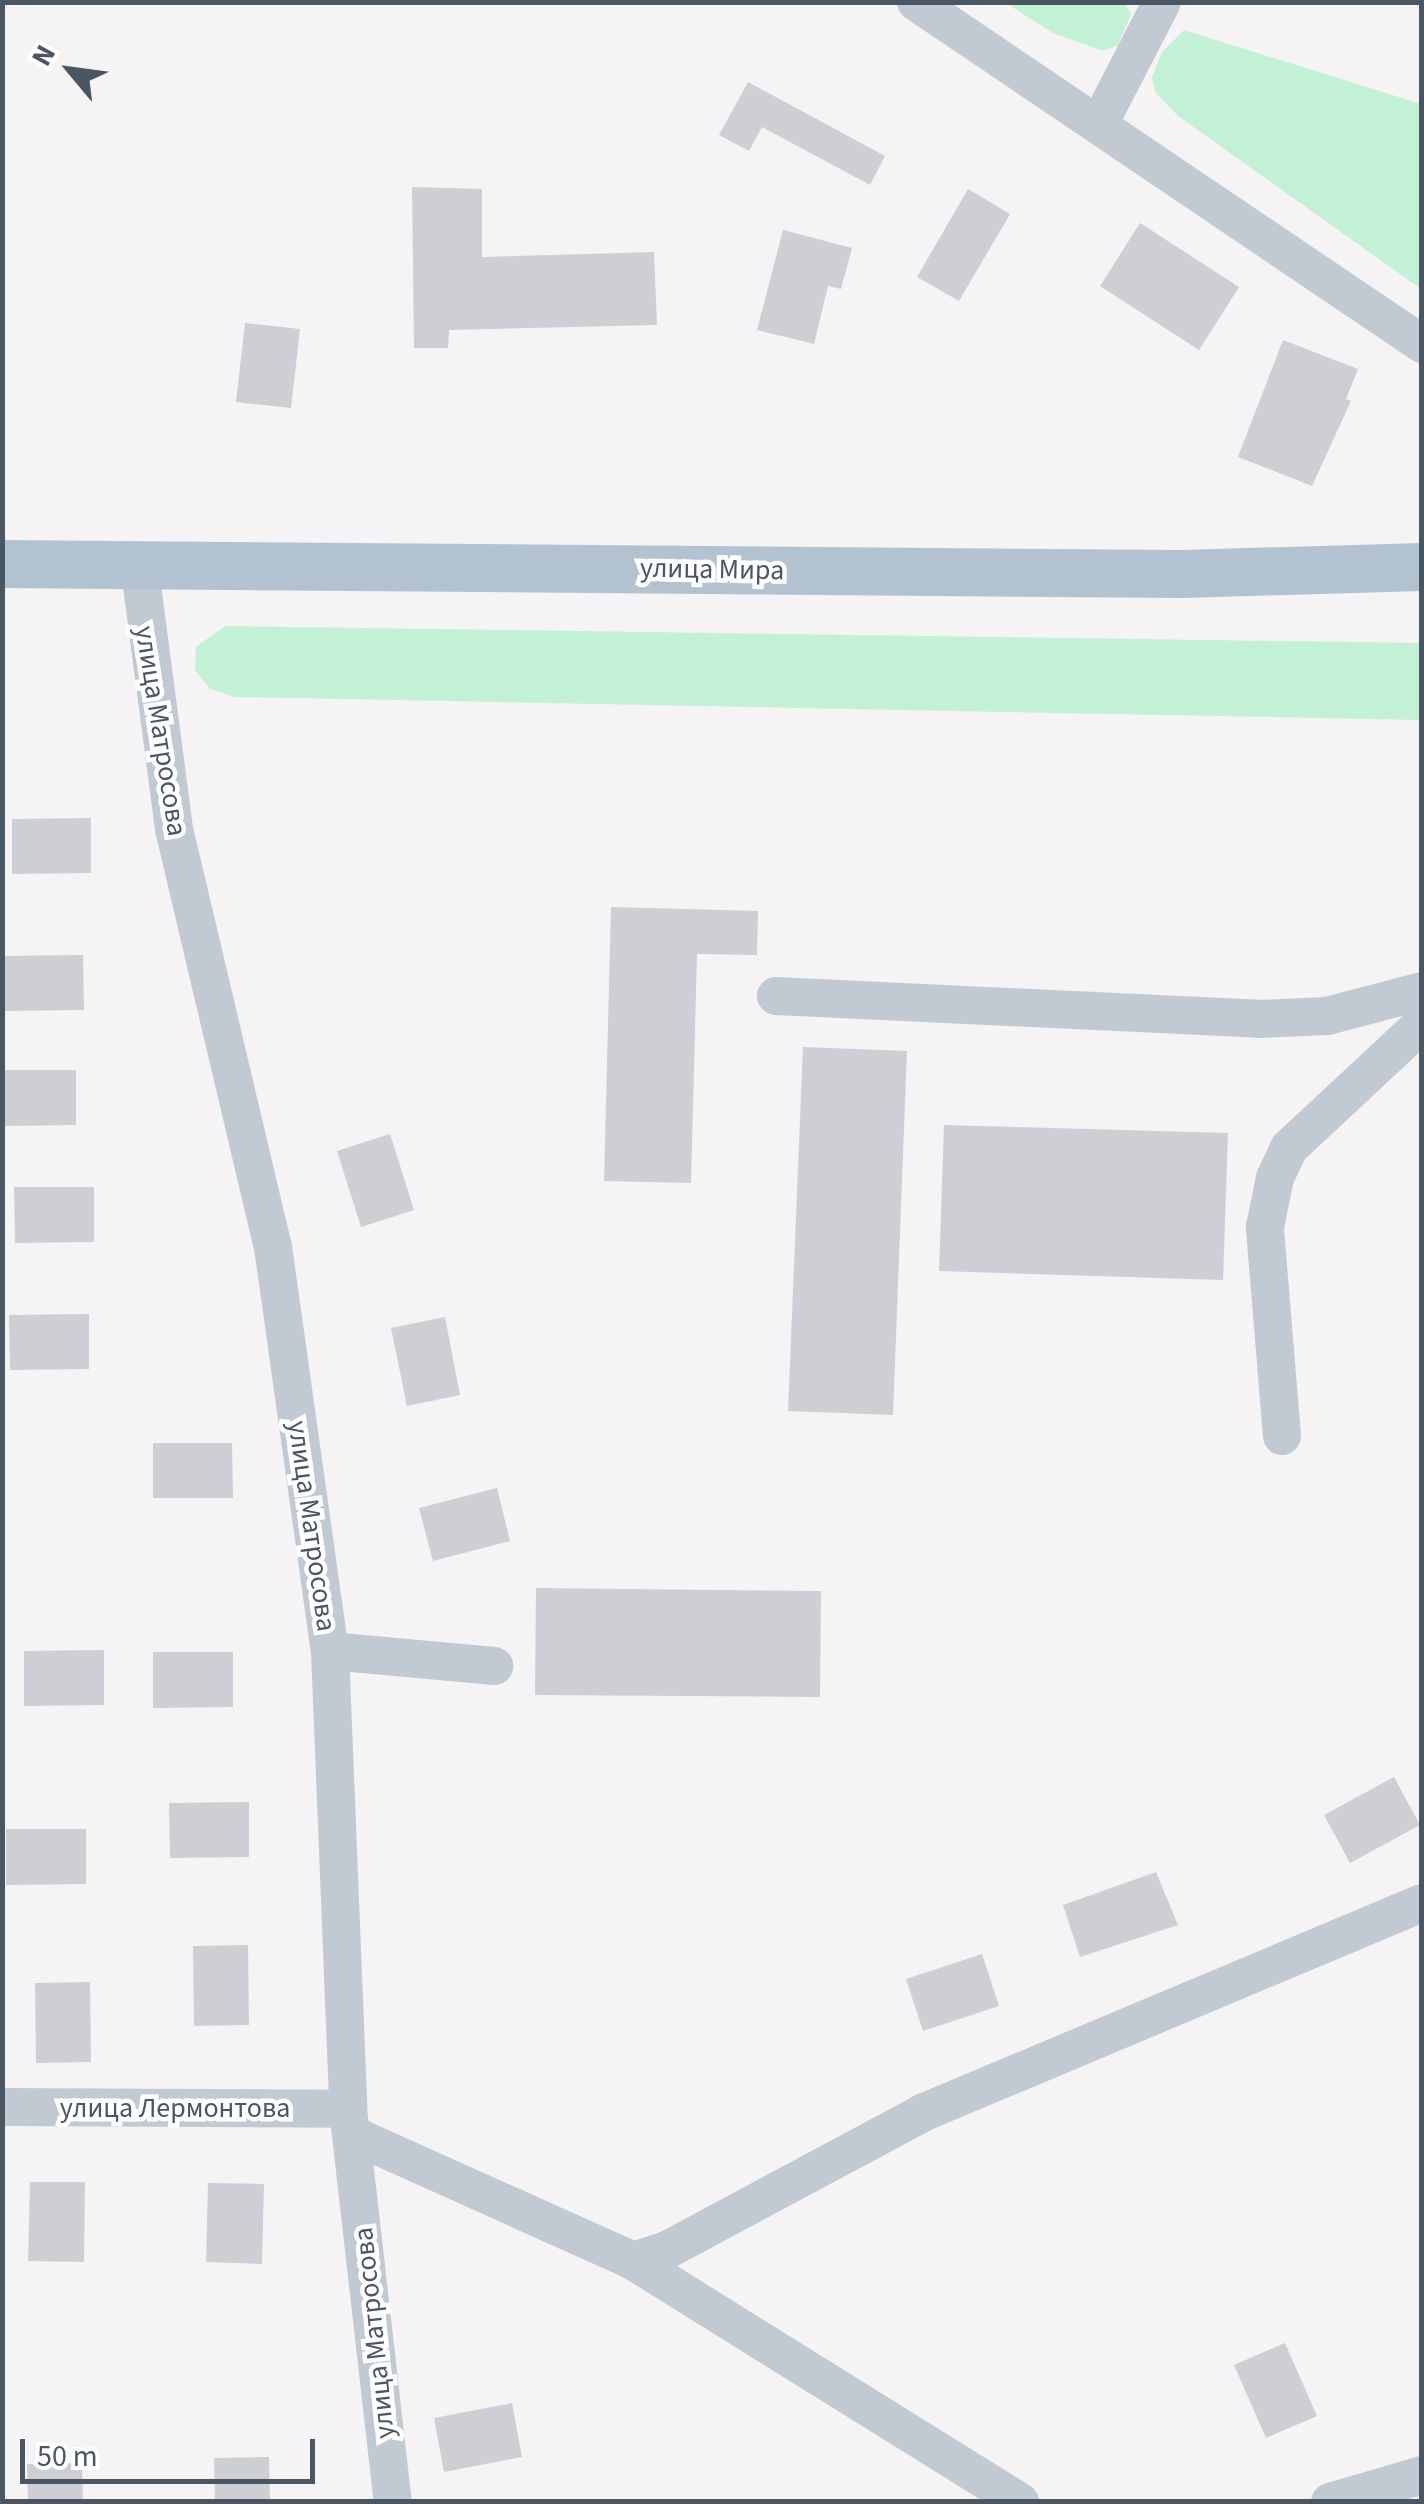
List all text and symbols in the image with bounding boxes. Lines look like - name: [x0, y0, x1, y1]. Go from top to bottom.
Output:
- north arrow: [20, 20, 120, 120]
- text: N: [22, 38, 66, 73]
- street label: улица Мира: [639, 551, 785, 587]
- street label: улица Матросова: [128, 623, 194, 839]
- street label: улица Матросова: [281, 1419, 343, 1633]
- street label: улица Лермонтова: [60, 2091, 290, 2125]
- street label: улица Матросова: [346, 2226, 402, 2440]
- scale bar: [25, 2419, 320, 2481]
- text: 50 m: [37, 2435, 98, 2478]

